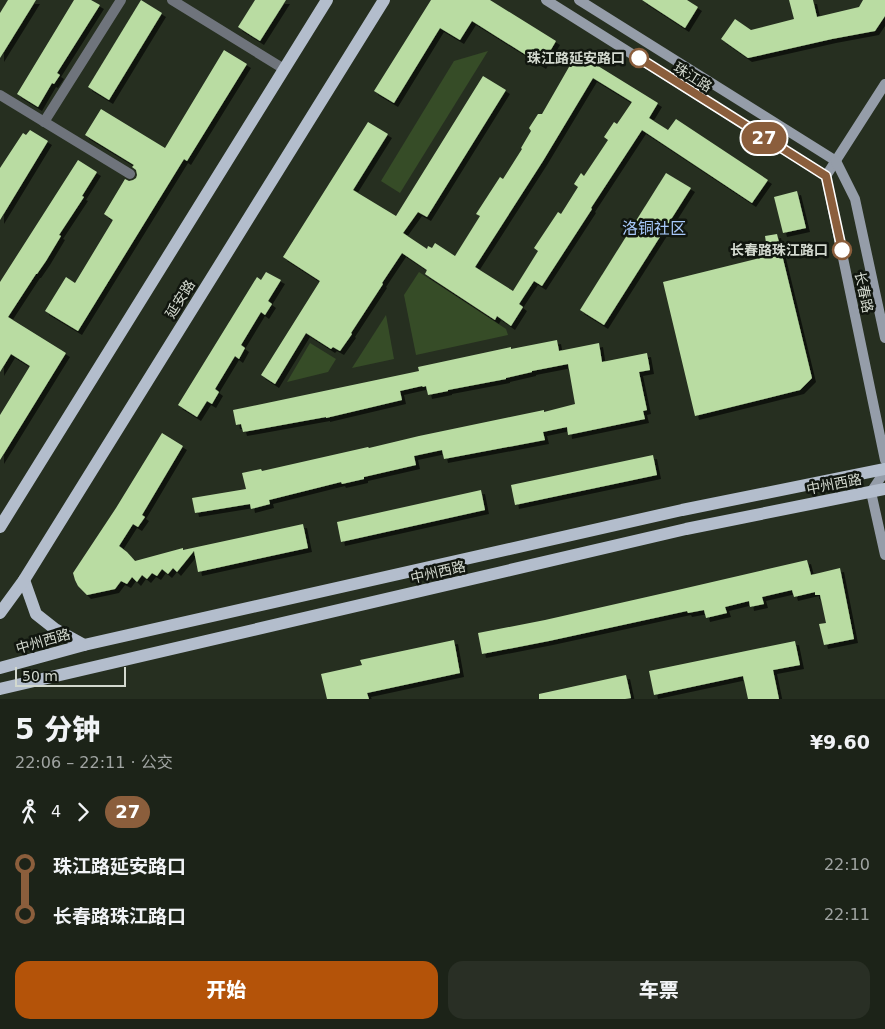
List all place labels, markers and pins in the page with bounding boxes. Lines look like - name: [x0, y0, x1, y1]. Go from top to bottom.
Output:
- marker: 珠江路延安路口: [629, 48, 649, 68]
- place label: 珠江路延安路口: [527, 50, 625, 66]
- marker: 长春路珠江路口: [832, 240, 852, 260]
- place label: 长春路珠江路口: [730, 242, 828, 258]

